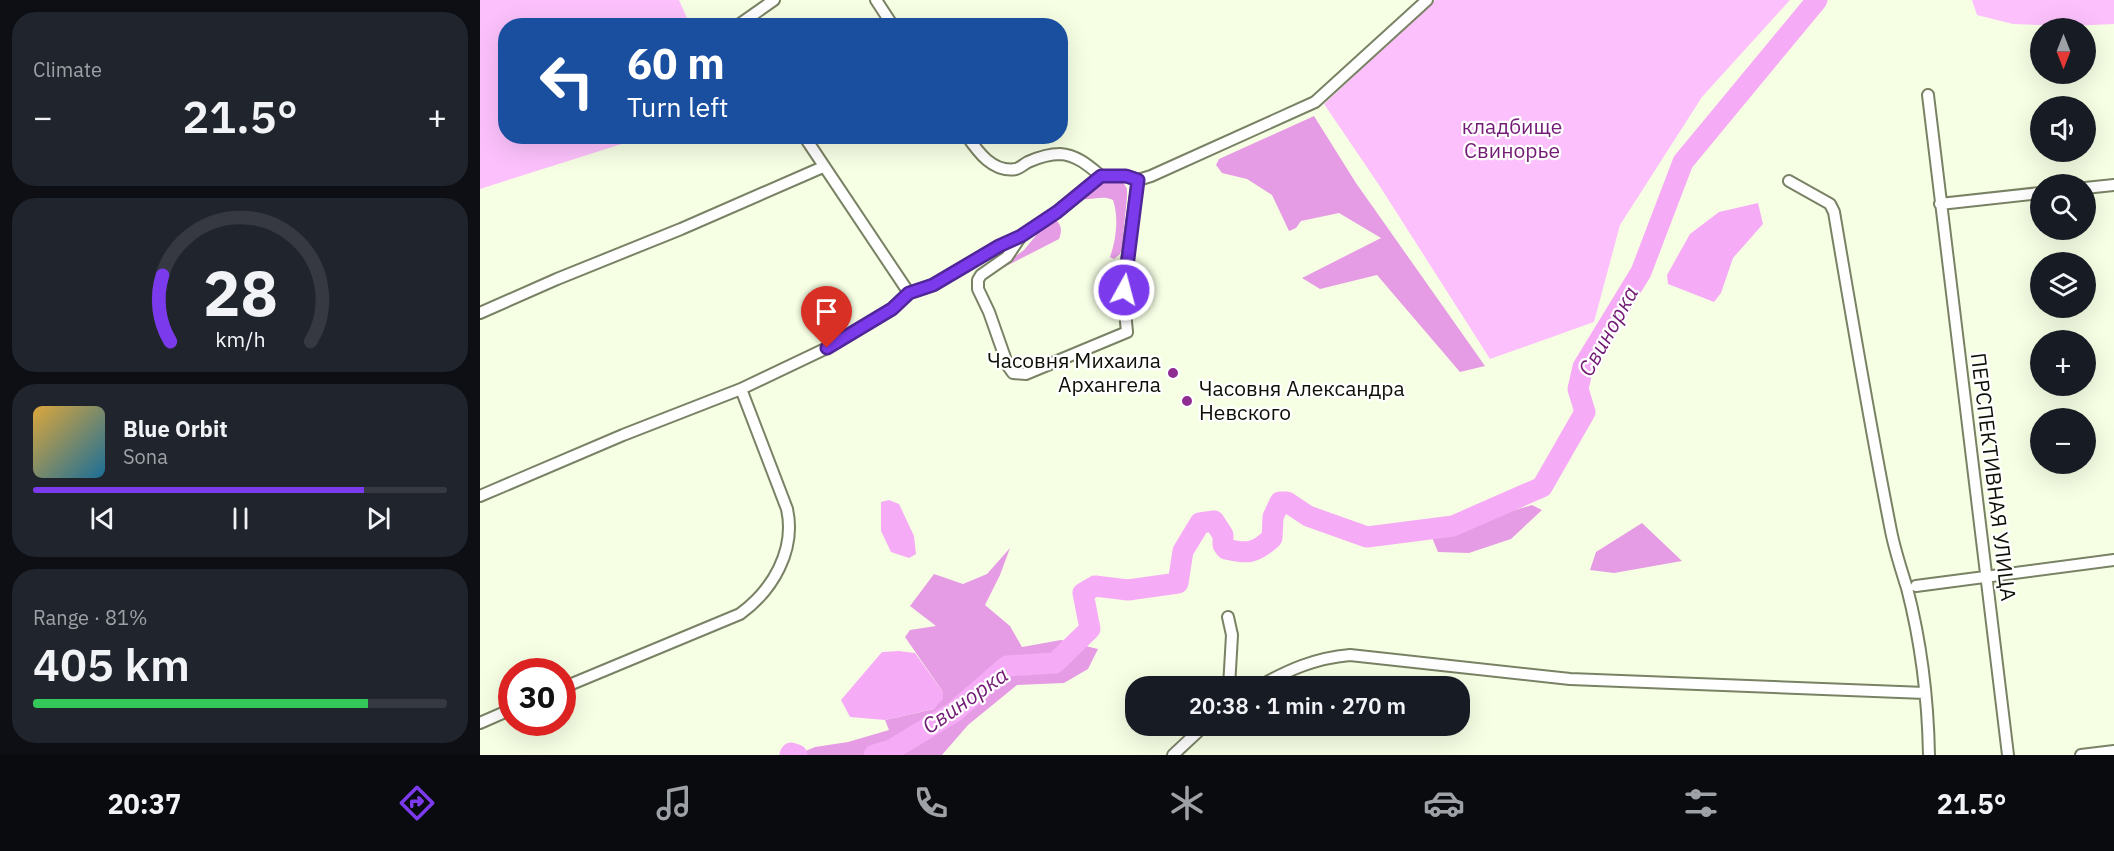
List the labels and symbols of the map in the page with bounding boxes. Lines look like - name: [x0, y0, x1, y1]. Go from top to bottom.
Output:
- north arrow: [2030, 18, 2096, 84]
- park label: кладбище Свинорье: [1462, 112, 1562, 164]
- position arrow: [1092, 258, 1156, 322]
- water label: Свинорка: [1571, 281, 1644, 381]
- pin: [801, 286, 852, 348]
- place label: Часовня Михаила Архангела: [987, 346, 1161, 398]
- street label: ПЕРСПЕКТИВНАЯ УЛИЦА: [1965, 351, 2023, 603]
- marker: Часовня Михаила Архангела: [1166, 366, 1180, 380]
- place label: Часовня Александра Невского: [1199, 374, 1405, 426]
- marker: Часовня Александра Невского: [1180, 394, 1194, 408]
- speed limit sign: 30: [498, 658, 576, 736]
- water label: Свинорка: [916, 659, 1013, 740]

